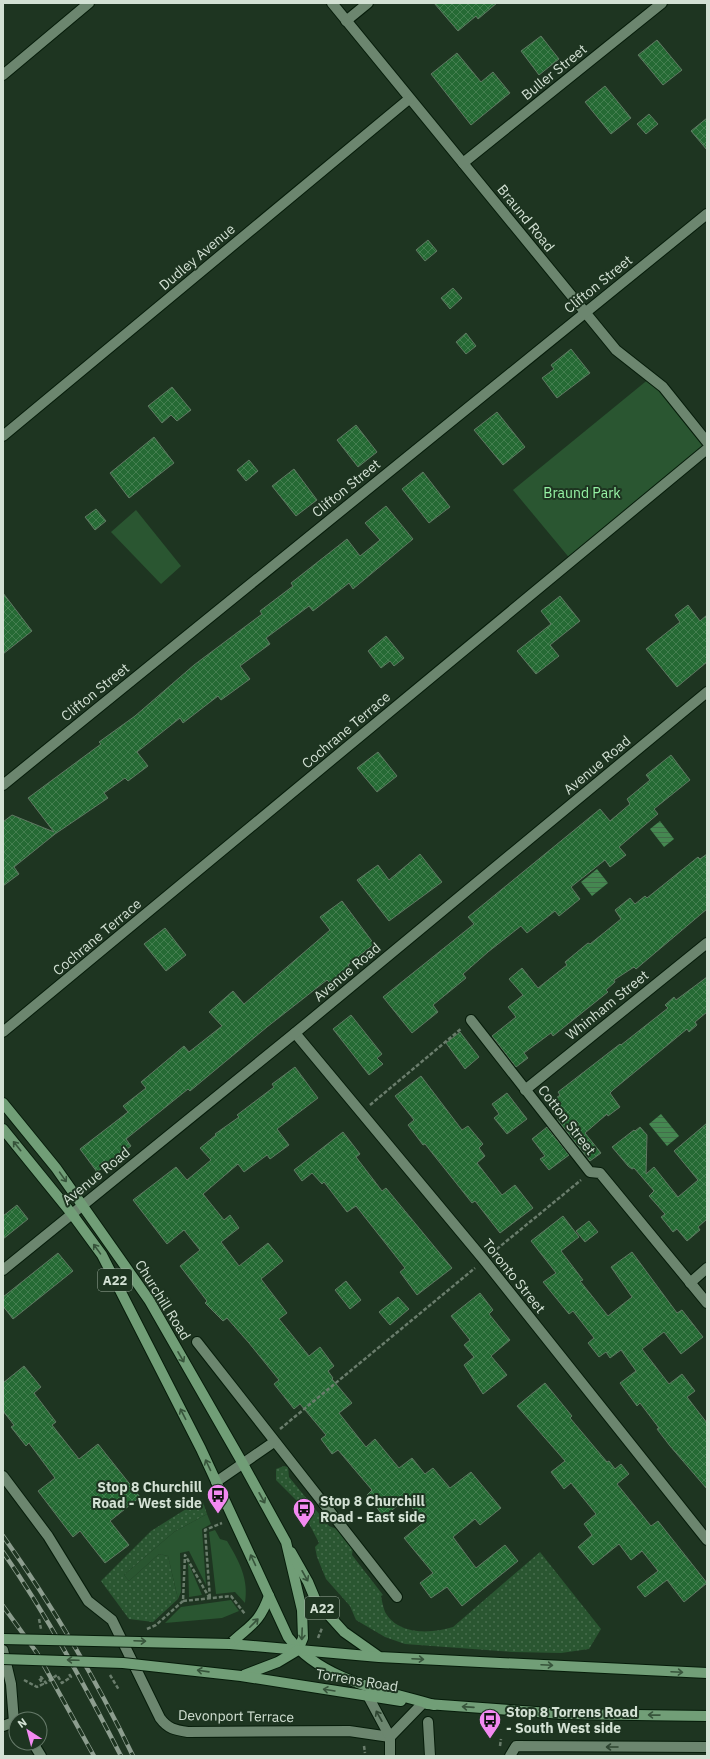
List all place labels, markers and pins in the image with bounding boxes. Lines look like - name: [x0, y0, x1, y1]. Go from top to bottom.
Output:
- place label: Stop 8 Churchill Road - West side: [92, 1478, 202, 1512]
- bus stop icon: Stop 8 Churchill Road - West side: [205, 1482, 231, 1515]
- place label: Stop 8 Churchill Road - East side: [320, 1492, 425, 1526]
- bus stop icon: Stop 8 Churchill Road - East side: [291, 1496, 317, 1529]
- place label: Stop 8 Torrens Road - South West side: [506, 1703, 638, 1737]
- bus stop icon: Stop 8 Torrens Road - South West side: [477, 1707, 503, 1740]

